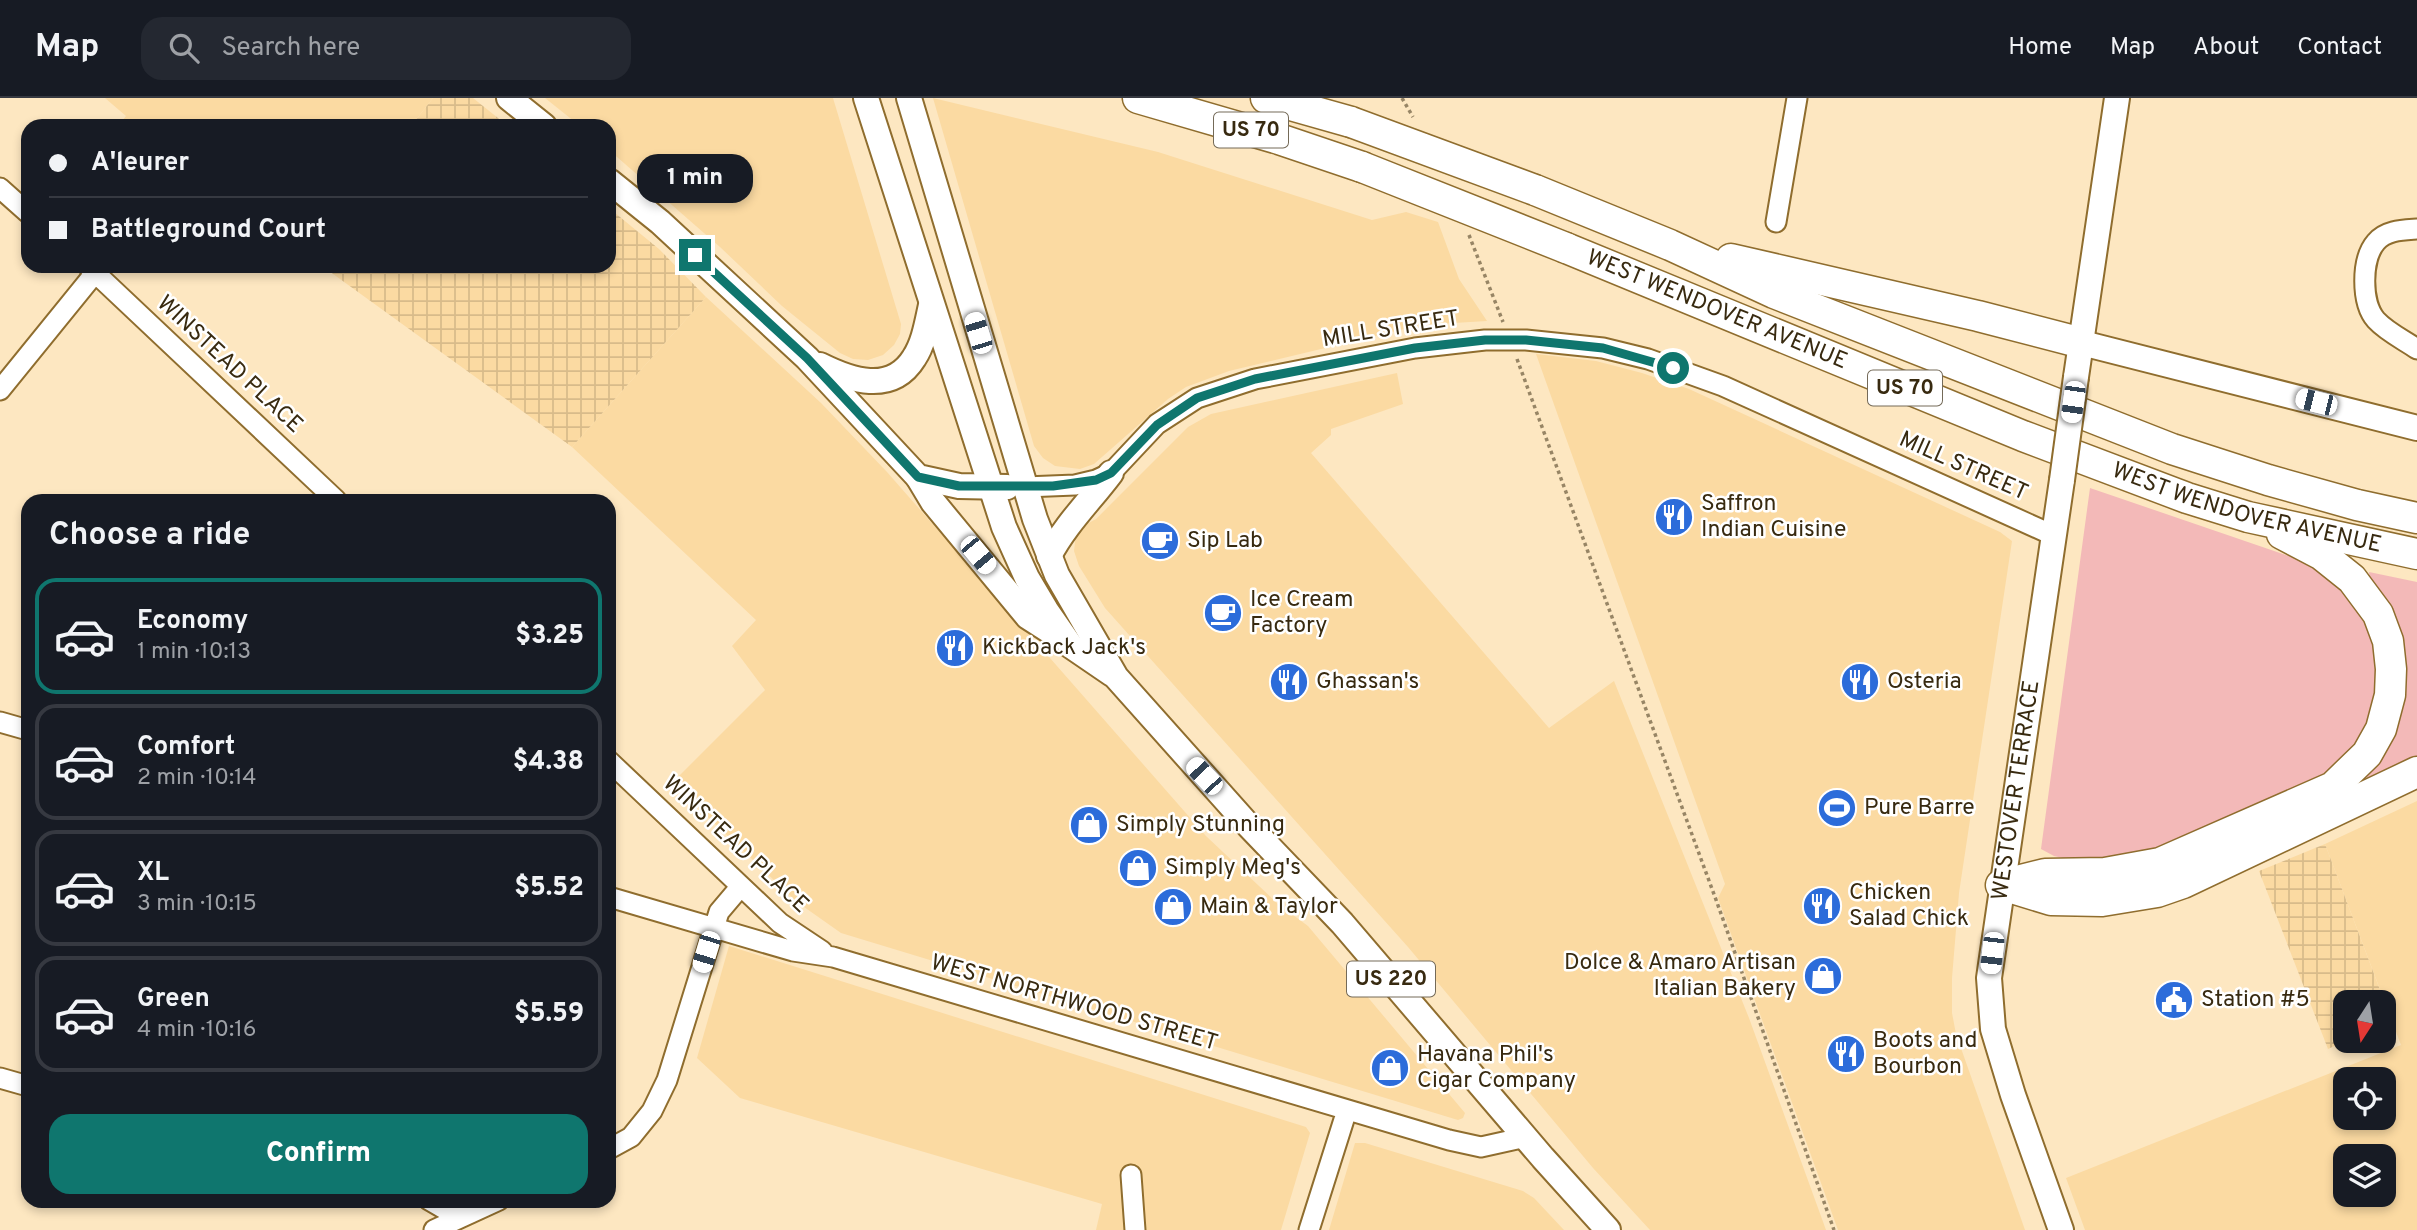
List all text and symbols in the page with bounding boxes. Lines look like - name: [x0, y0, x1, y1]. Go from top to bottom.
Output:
- search box: [141, 17, 631, 80]
- text: Map: [35, 27, 99, 69]
- icon: search: [165, 29, 203, 67]
- text: Search here: [221, 32, 360, 65]
- text: Home: [2008, 33, 2072, 63]
- text: Map: [2110, 33, 2155, 63]
- text: About: [2193, 33, 2259, 63]
- text: Contact: [2297, 33, 2382, 63]
- road number: US 70: [1214, 112, 1288, 148]
- text: A'leurer: [91, 147, 189, 180]
- callout: 1 min: [637, 153, 753, 202]
- text: 1 min: [667, 164, 723, 193]
- text: Battleground Court: [91, 214, 326, 247]
- route end: [679, 239, 711, 271]
- street label: WEST WENDOVER AVENUE: [1582, 243, 1851, 377]
- street label: WINSTEAD PLACE: [150, 290, 308, 440]
- street label: MILL STREET: [1320, 305, 1462, 355]
- car: [962, 310, 995, 356]
- route start: [1657, 352, 1689, 384]
- road number: US 70: [1868, 370, 1942, 406]
- car: [2060, 380, 2087, 424]
- car: [2294, 387, 2339, 417]
- street label: MILL STREET: [1894, 426, 2032, 508]
- street label: WEST WENDOVER AVENUE: [2108, 456, 2384, 560]
- place label: Saffron Indian Cuisine: [1701, 490, 1846, 545]
- restaurant icon: Saffron Indian Cuisine: [1653, 496, 1695, 538]
- text: Choose a ride: [49, 516, 250, 556]
- cafe icon: Sip Lab: [1139, 520, 1181, 562]
- place label: Sip Lab: [1187, 527, 1263, 556]
- car: [957, 532, 1000, 578]
- place label: Ice Cream Factory: [1250, 586, 1353, 641]
- cafe icon: Ice Cream Factory: [1202, 592, 1244, 634]
- icon: car: [53, 605, 116, 668]
- text: Economy: [137, 605, 248, 638]
- text: $3.25: [515, 620, 584, 653]
- restaurant icon: Kickback Jack's: [934, 627, 976, 669]
- place label: Kickback Jack's: [982, 634, 1146, 663]
- text: 1 min · 10:13: [137, 638, 251, 667]
- restaurant icon: Ghassan's: [1268, 661, 1310, 703]
- restaurant icon: Osteria: [1839, 661, 1881, 703]
- place label: Ghassan's: [1316, 668, 1419, 697]
- place label: Osteria: [1887, 668, 1962, 697]
- street label: WESTOVER TERRACE: [1986, 678, 2047, 902]
- icon: car: [53, 731, 116, 794]
- text: Comfort: [137, 731, 235, 764]
- text: $4.38: [513, 746, 584, 779]
- car: [1182, 753, 1227, 799]
- text: 2 min · 10:14: [137, 764, 256, 793]
- street label: WINSTEAD PLACE: [656, 770, 814, 920]
- sports icon: Pure Barre: [1816, 787, 1858, 829]
- place label: Pure Barre: [1864, 794, 1975, 823]
- shop icon: Simply Stunning: [1068, 804, 1110, 846]
- place label: Simply Stunning: [1116, 811, 1285, 840]
- shop icon: Simply Meg's: [1117, 847, 1159, 889]
- place label: Simply Meg's: [1165, 854, 1301, 883]
- icon: car: [53, 857, 116, 920]
- text: XL: [137, 857, 169, 890]
- text: $5.52: [514, 872, 584, 905]
- place label: Chicken Salad Chick: [1849, 879, 1969, 934]
- restaurant icon: Chicken Salad Chick: [1801, 885, 1843, 927]
- shop icon: Main & Taylor: [1152, 886, 1194, 928]
- text: 3 min · 10:15: [137, 890, 257, 919]
- place label: Main & Taylor: [1200, 893, 1338, 922]
- car: [690, 929, 723, 975]
- car: [1980, 931, 2005, 975]
- street label: WEST NORTHWOOD STREET: [927, 949, 1221, 1059]
- place label: Dolce & Amaro Artisan Italian Bakery: [1564, 949, 1796, 1004]
- shop icon: Dolce & Amaro Artisan Italian Bakery: [1802, 955, 1844, 997]
- road number: US 220: [1347, 962, 1435, 996]
- public building icon: Station #5: [2153, 979, 2195, 1021]
- icon: car: [53, 983, 116, 1046]
- text: Green: [137, 983, 210, 1016]
- place label: Station #5: [2201, 986, 2310, 1015]
- north arrow: [2333, 990, 2396, 1054]
- map controls: [2333, 990, 2396, 1207]
- text: $5.59: [514, 998, 584, 1031]
- text: 4 min · 10:16: [137, 1016, 257, 1045]
- place label: Boots and Bourbon: [1873, 1027, 1977, 1082]
- restaurant icon: Boots and Bourbon: [1825, 1033, 1867, 1075]
- place label: Havana Phil's Cigar Company: [1417, 1041, 1576, 1096]
- shop icon: Havana Phil's Cigar Company: [1369, 1047, 1411, 1089]
- button: locate: [2333, 1067, 2396, 1130]
- button: Confirm: [49, 1114, 588, 1194]
- button: layers: [2333, 1144, 2396, 1207]

